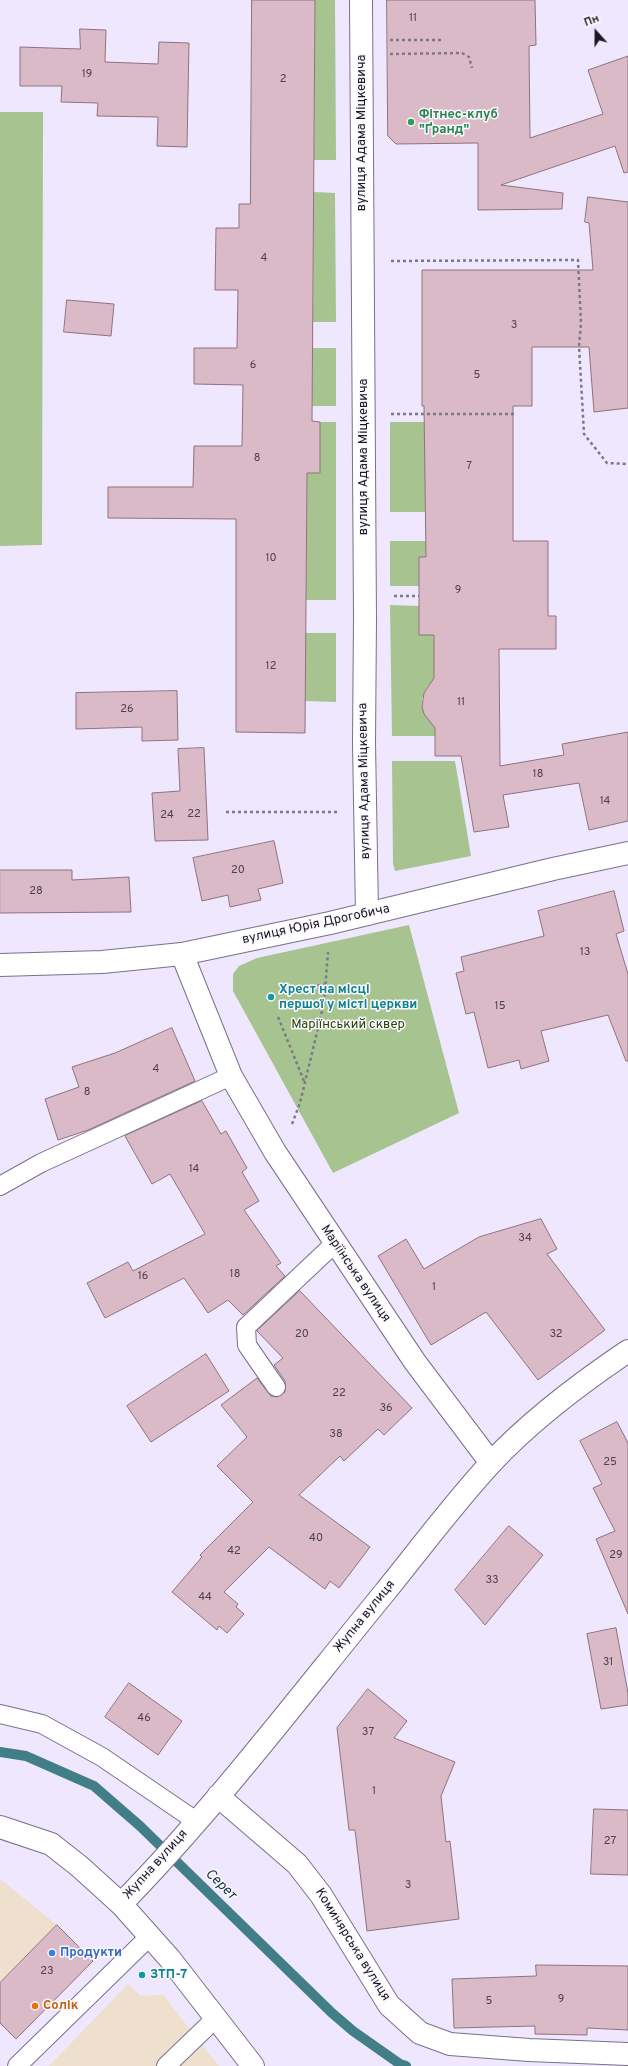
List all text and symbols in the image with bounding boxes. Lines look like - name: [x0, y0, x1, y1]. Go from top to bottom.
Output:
- house number: 11: [409, 12, 417, 26]
- north arrow: [576, 12, 616, 52]
- text: Пн: [582, 12, 601, 30]
- street label: вулиця Адама Міцкевича: [354, 55, 370, 211]
- house number: 19: [82, 68, 92, 82]
- house number: 2: [280, 73, 286, 87]
- place label: Фітнес-клуб "Ґранд": [419, 107, 498, 138]
- marker: Фітнес-клуб "Ґранд": [406, 117, 416, 127]
- house number: 4: [261, 252, 267, 266]
- house number: 3: [511, 319, 517, 333]
- house number: 6: [250, 359, 256, 373]
- house number: 5: [474, 369, 480, 383]
- street label: вулиця Адама Міцкевича: [356, 379, 372, 535]
- house number: 8: [254, 452, 260, 466]
- house number: 7: [466, 460, 472, 474]
- house number: 10: [265, 552, 277, 566]
- house number: 9: [455, 584, 461, 598]
- house number: 12: [266, 660, 276, 674]
- house number: 11: [457, 696, 465, 710]
- house number: 26: [120, 703, 134, 717]
- street label: вулиця Адама Міцкевича: [356, 703, 374, 859]
- house number: 18: [533, 768, 543, 782]
- house number: 14: [600, 795, 610, 809]
- house number: 22: [187, 808, 201, 822]
- house number: 24: [160, 809, 174, 823]
- house number: 20: [231, 864, 245, 878]
- house number: 28: [29, 885, 43, 899]
- street label: вулиця Юрія Дрогобича: [241, 902, 391, 948]
- house number: 13: [580, 946, 590, 960]
- place label: Хрест на місці першої у місті церкви: [279, 982, 417, 1013]
- marker: Хрест на місці першої у місті церкви: [266, 992, 276, 1002]
- house number: 15: [495, 1000, 505, 1014]
- park label: Маріїнський сквер: [291, 1017, 405, 1033]
- house number: 4: [153, 1063, 159, 1077]
- house number: 8: [84, 1086, 90, 1100]
- house number: 14: [189, 1163, 199, 1177]
- street label: Маріїнська вулиця: [317, 1222, 393, 1326]
- house number: 34: [518, 1232, 532, 1246]
- house number: 18: [230, 1268, 240, 1282]
- house number: 16: [138, 1270, 148, 1284]
- house number: 1: [432, 1281, 436, 1295]
- house number: 20: [295, 1328, 309, 1342]
- house number: 32: [549, 1328, 563, 1342]
- house number: 22: [332, 1387, 346, 1401]
- house number: 36: [379, 1402, 393, 1416]
- house number: 38: [329, 1428, 343, 1442]
- house number: 25: [603, 1456, 617, 1470]
- house number: 40: [309, 1532, 323, 1546]
- house number: 42: [227, 1545, 241, 1559]
- house number: 29: [609, 1549, 623, 1563]
- house number: 33: [485, 1574, 499, 1588]
- street label: Жупна вулиця: [331, 1578, 399, 1656]
- house number: 44: [198, 1591, 212, 1605]
- house number: 31: [603, 1656, 613, 1670]
- house number: 46: [137, 1712, 151, 1726]
- house number: 37: [362, 1726, 374, 1740]
- house number: 1: [372, 1785, 376, 1799]
- street label: Жупна вулиця: [120, 1827, 192, 1903]
- house number: 27: [604, 1835, 616, 1849]
- water label: Серет: [201, 1866, 239, 1904]
- house number: 3: [405, 1879, 411, 1893]
- street label: Коминярська вулиця: [311, 1886, 393, 2004]
- place label: Продукти: [60, 1945, 122, 1961]
- marker: Продукти: [47, 1948, 57, 1958]
- house number: 23: [40, 1965, 54, 1979]
- place label: ЗТП-7: [150, 1967, 187, 1983]
- marker: ЗТП-7: [137, 1970, 147, 1980]
- house number: 9: [558, 1993, 564, 2007]
- house number: 5: [486, 1995, 492, 2009]
- place label: Солік: [43, 1998, 78, 2014]
- marker: Солік: [30, 2001, 40, 2011]

